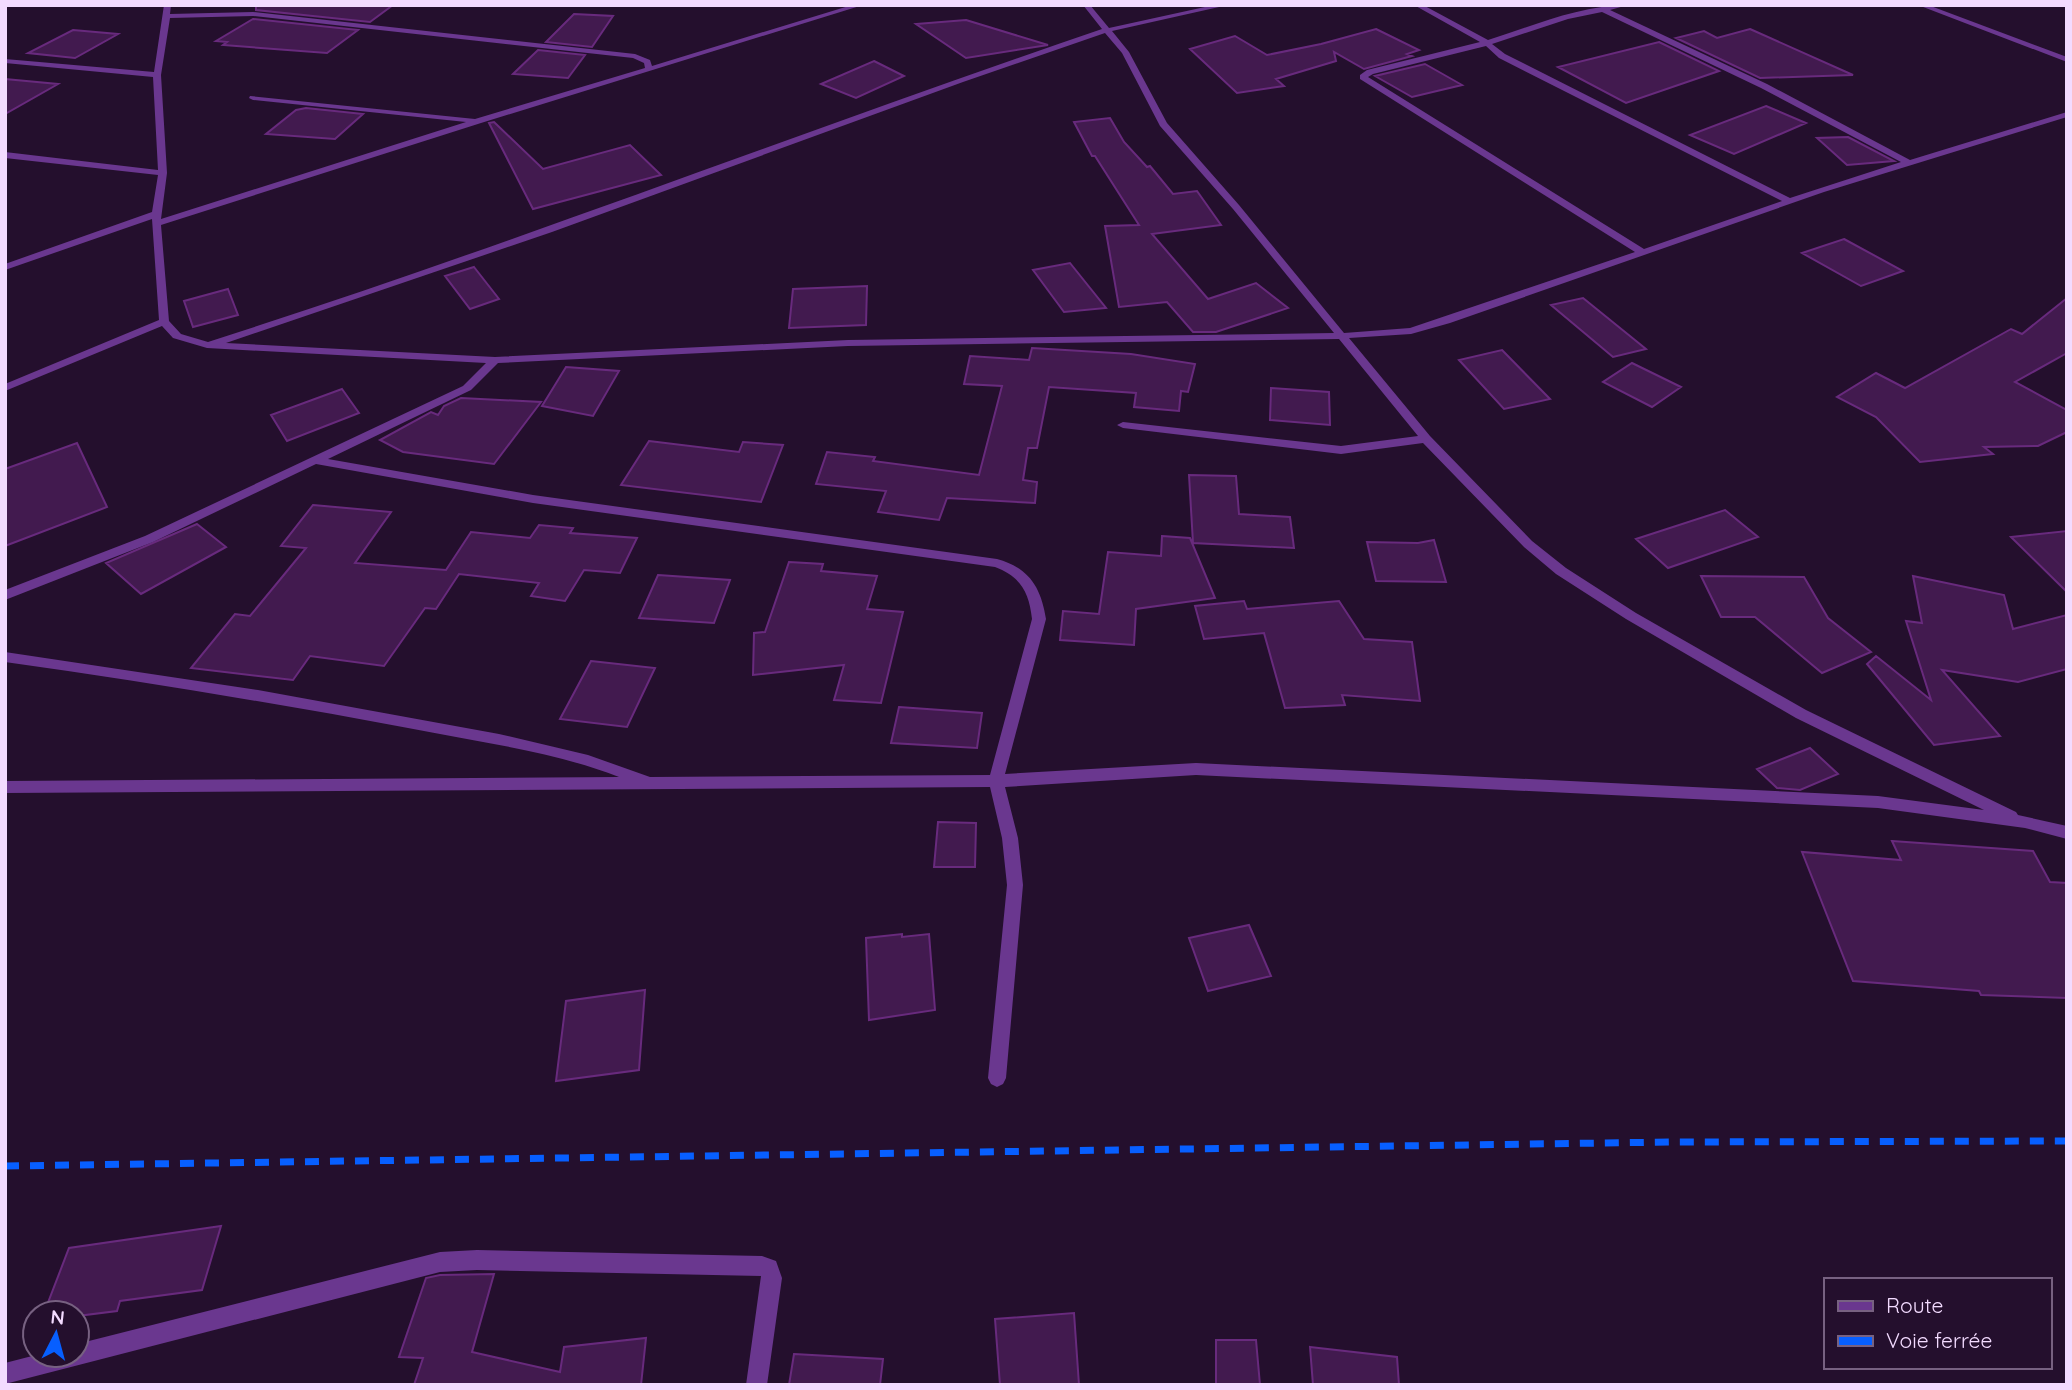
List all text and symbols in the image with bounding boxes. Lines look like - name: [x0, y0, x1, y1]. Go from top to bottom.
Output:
- legend: [1824, 1278, 2051, 1369]
- text: Route: [1886, 1292, 1943, 1318]
- north arrow: [21, 1299, 91, 1369]
- text: N: [50, 1304, 66, 1330]
- text: Voie ferrée: [1886, 1327, 1992, 1353]

